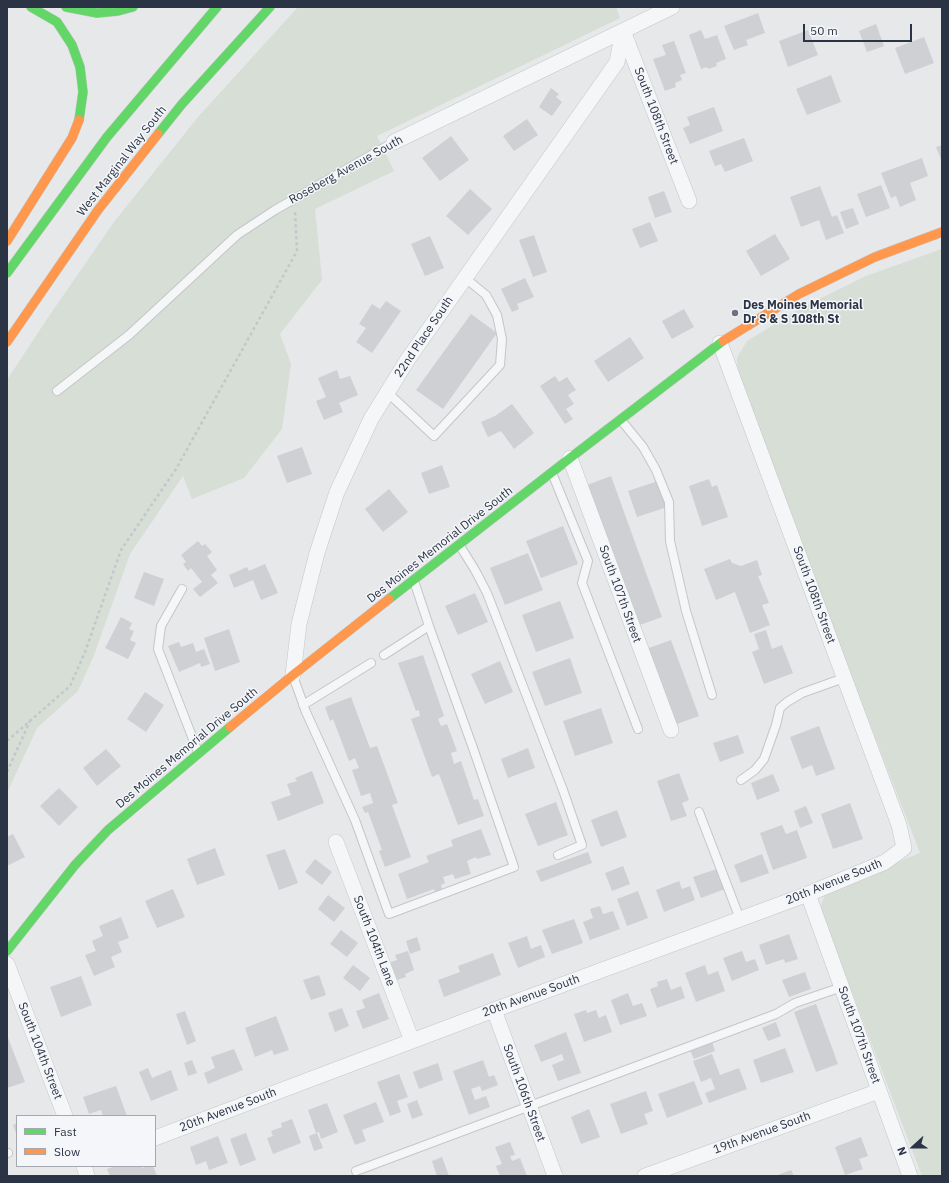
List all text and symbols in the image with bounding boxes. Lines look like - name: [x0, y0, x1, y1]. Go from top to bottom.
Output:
- scale bar: [805, 16, 914, 42]
- text: 50 m: [810, 23, 838, 38]
- street label: South 108th Street: [631, 65, 681, 167]
- street label: West Marginal Way South: [74, 103, 170, 219]
- street label: Roseberg Avenue South: [287, 133, 405, 207]
- street label: 22nd Place South: [392, 294, 456, 380]
- place label: Des Moines Memorial Dr S & S 108th St: [743, 299, 863, 327]
- marker: Des Moines Memorial Dr S & S 108th St: [730, 308, 740, 318]
- street label: Des Moines Memorial Drive South: [364, 484, 516, 606]
- street label: South 107th Street: [596, 543, 644, 645]
- street label: South 108th Street: [790, 544, 838, 646]
- street label: Des Moines Memorial Drive South: [113, 684, 261, 812]
- street label: 20th Avenue South: [784, 856, 884, 908]
- street label: South 104th Lane: [350, 894, 398, 988]
- street label: 20th Avenue South: [480, 972, 582, 1020]
- street label: South 107th Street: [835, 984, 883, 1086]
- street label: South 104th Street: [15, 1000, 65, 1102]
- street label: South 106th Street: [500, 1042, 548, 1144]
- street label: 20th Avenue South: [177, 1085, 279, 1135]
- street label: 19th Avenue South: [711, 1109, 813, 1157]
- legend: [16, 1115, 156, 1167]
- text: Fast: [54, 1124, 77, 1139]
- north arrow: [893, 1127, 933, 1167]
- text: Slow: [54, 1144, 80, 1159]
- text: N: [894, 1145, 910, 1158]

